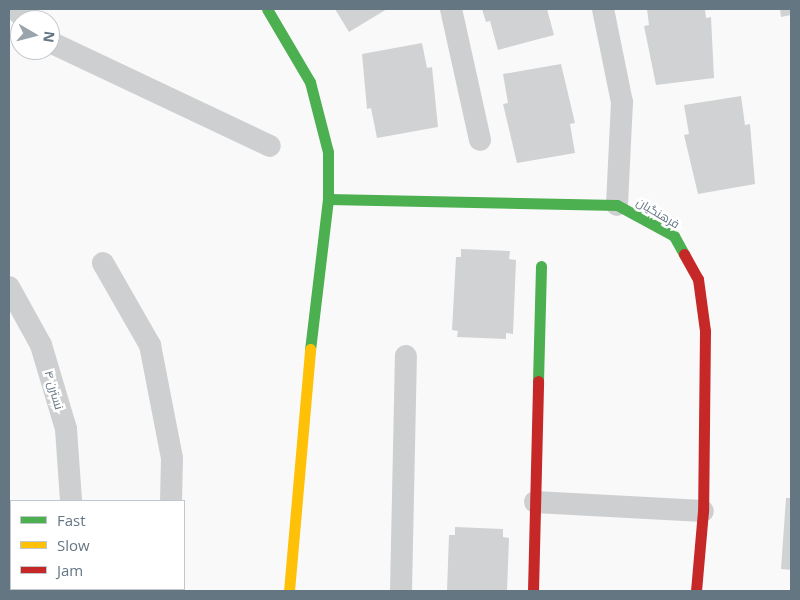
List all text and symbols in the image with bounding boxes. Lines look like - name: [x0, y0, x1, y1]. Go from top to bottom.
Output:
- north arrow: [10, 10, 60, 60]
- text: N: [39, 30, 60, 44]
- street label: فرهنگیان: [634, 195, 682, 231]
- street label: نسترن ۴: [42, 369, 66, 411]
- legend: [10, 500, 185, 590]
- text: Fast: [57, 510, 86, 530]
- text: Slow: [57, 535, 90, 555]
- text: Jam: [57, 560, 83, 580]

